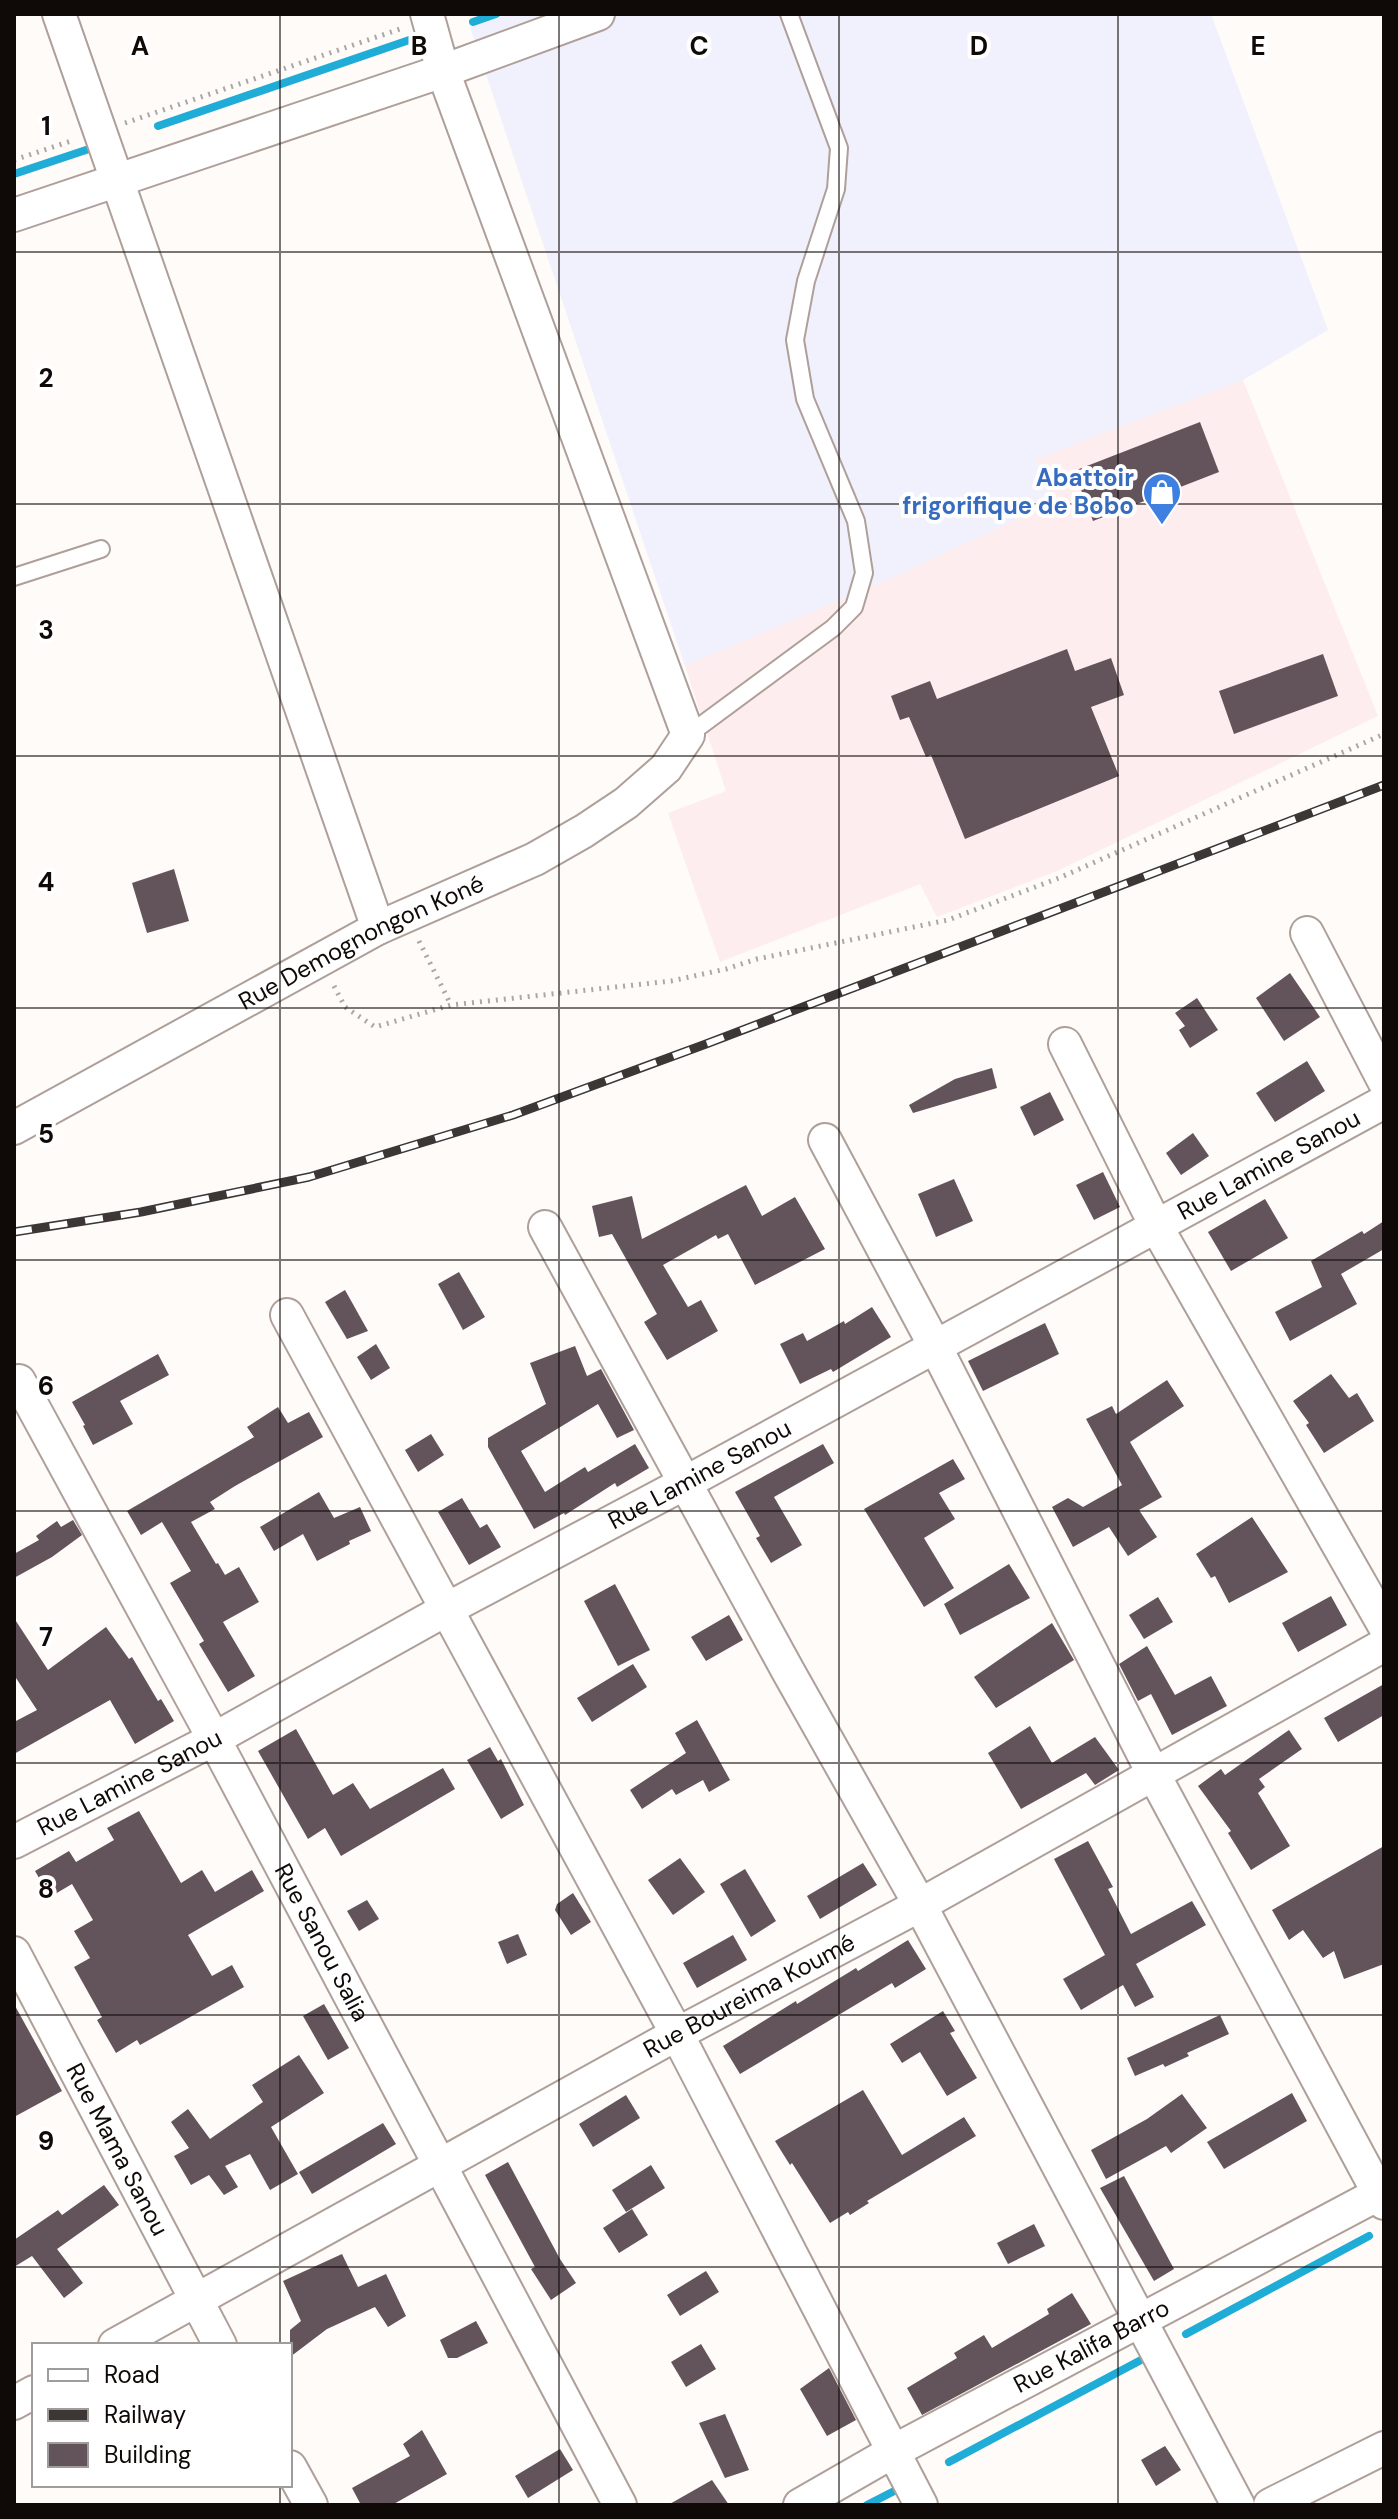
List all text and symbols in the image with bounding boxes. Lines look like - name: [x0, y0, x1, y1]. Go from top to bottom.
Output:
- text: A: [131, 29, 149, 63]
- text: B: [411, 29, 427, 63]
- text: C: [689, 29, 709, 63]
- text: D: [970, 29, 988, 63]
- text: E: [1250, 29, 1266, 63]
- text: 1: [41, 109, 51, 143]
- text: 2: [38, 361, 54, 395]
- place label: Abattoir frigorifique de Bobo: [902, 462, 1134, 521]
- shop icon: Abattoir frigorifique de Bobo: [1141, 471, 1183, 526]
- text: 3: [38, 613, 54, 647]
- text: 4: [38, 865, 54, 899]
- street label: Rue Demognongon Koné: [233, 867, 488, 1017]
- street label: Rue Lamine Sanou: [1172, 1102, 1365, 1227]
- text: 5: [38, 1117, 54, 1151]
- text: 6: [38, 1369, 54, 1403]
- street label: Rue Lamine Sanou: [603, 1412, 796, 1536]
- text: 7: [39, 1620, 53, 1654]
- street label: Rue Lamine Sanou: [32, 1722, 227, 1842]
- street label: Rue Sanou Salia: [268, 1858, 377, 2027]
- text: 8: [38, 1872, 54, 1906]
- street label: Rue Boureima Koumé: [638, 1926, 860, 2065]
- street label: Rue Mama Sanou: [60, 2058, 176, 2241]
- text: 9: [38, 2124, 54, 2158]
- street label: Rue Kalifa Barro: [1008, 2292, 1175, 2400]
- legend: [32, 2343, 292, 2487]
- text: Road: [104, 2359, 160, 2390]
- text: Railway: [104, 2399, 186, 2430]
- text: Building: [104, 2439, 191, 2470]

